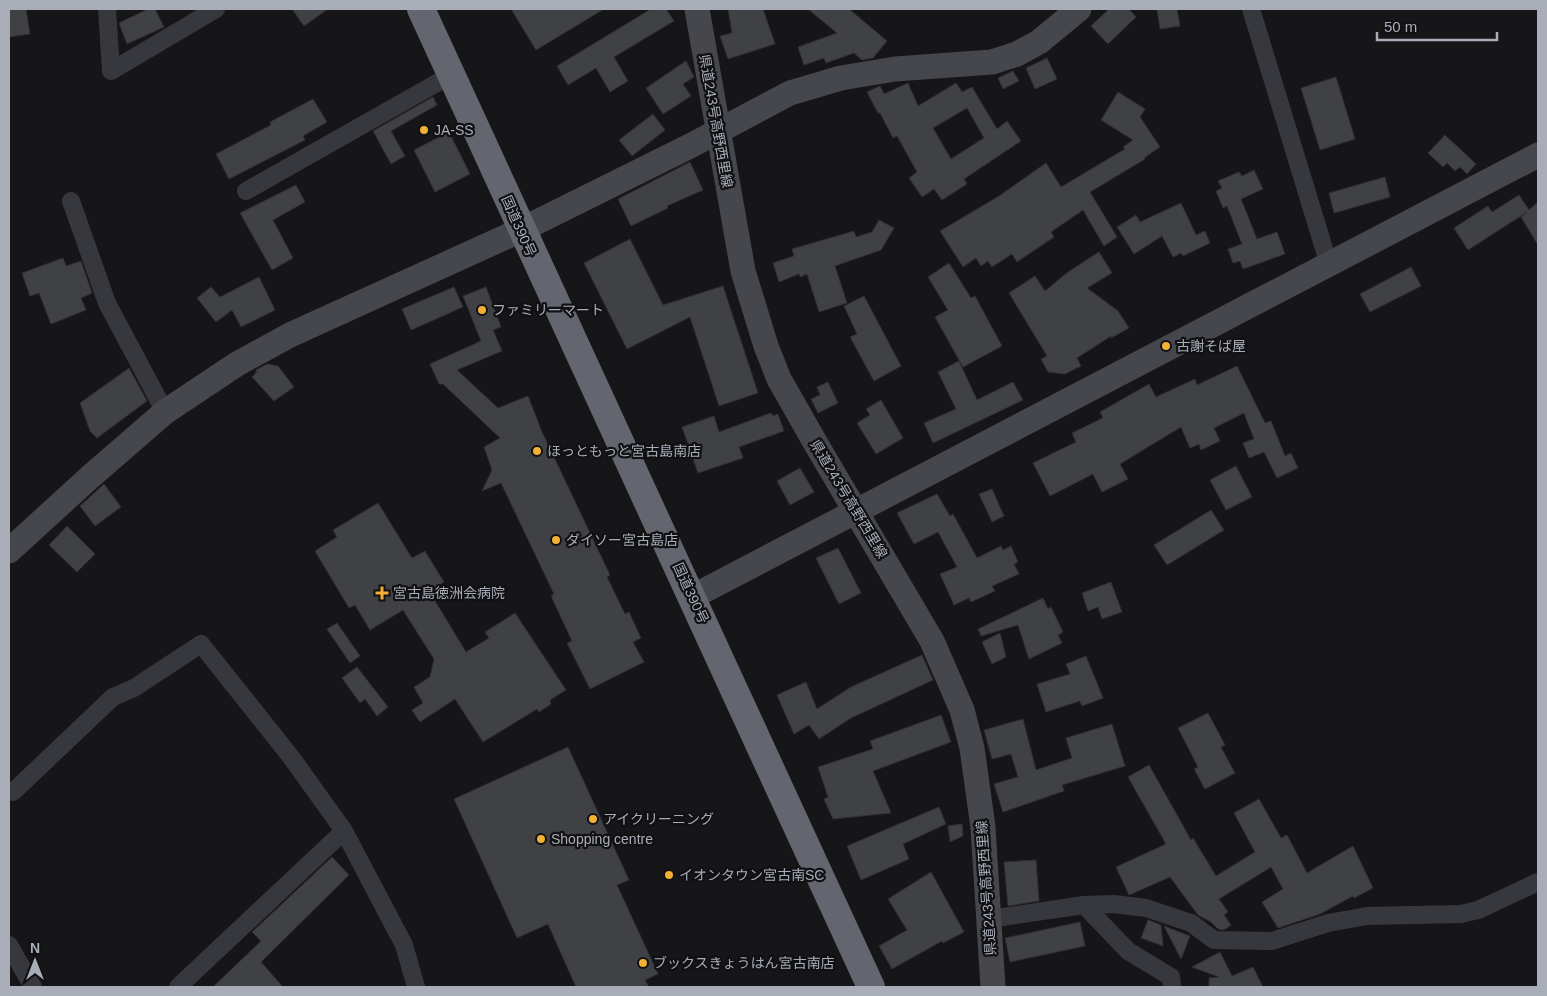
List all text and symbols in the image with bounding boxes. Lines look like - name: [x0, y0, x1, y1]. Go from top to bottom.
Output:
- scale bar: [1377, 10, 1497, 42]
- text: 50 m: [1384, 18, 1417, 35]
- street label: 県道243号高野西里線: [696, 53, 736, 189]
- place label: JA-SS: [434, 122, 474, 138]
- marker: JA-SS: [418, 124, 430, 136]
- street label: 国道390号: [498, 193, 540, 259]
- place label: ファミリーマート: [492, 302, 604, 318]
- marker: ファミリーマート: [476, 304, 488, 316]
- place label: 古謝そば屋: [1176, 338, 1246, 354]
- marker: 古謝そば屋: [1160, 340, 1172, 352]
- street label: 県道243号高野西里線: [807, 437, 891, 561]
- place label: ほっともっと宮古島南店: [547, 443, 701, 459]
- marker: ほっともっと宮古島南店: [531, 445, 543, 457]
- place label: ダイソー宮古島店: [566, 532, 678, 548]
- marker: ダイソー宮古島店: [550, 534, 562, 546]
- street label: 国道390号: [670, 560, 712, 626]
- place label: 宮古島徳洲会病院: [393, 585, 505, 601]
- marker: 宮古島徳洲会病院: [375, 586, 389, 600]
- place label: アイクリーニング: [603, 811, 714, 827]
- marker: アイクリーニング: [587, 813, 599, 825]
- street label: 県道243号高野西里線: [973, 820, 999, 956]
- place label: Shopping centre: [551, 831, 653, 847]
- marker: Shopping centre: [535, 833, 547, 845]
- place label: イオンタウン宮古南SC: [679, 867, 824, 883]
- marker: イオンタウン宮古南SC: [663, 869, 675, 881]
- north arrow: [10, 936, 60, 986]
- text: N: [30, 940, 40, 956]
- place label: ブックスきょうはん宮古南店: [653, 955, 835, 971]
- marker: ブックスきょうはん宮古南店: [637, 957, 649, 969]

